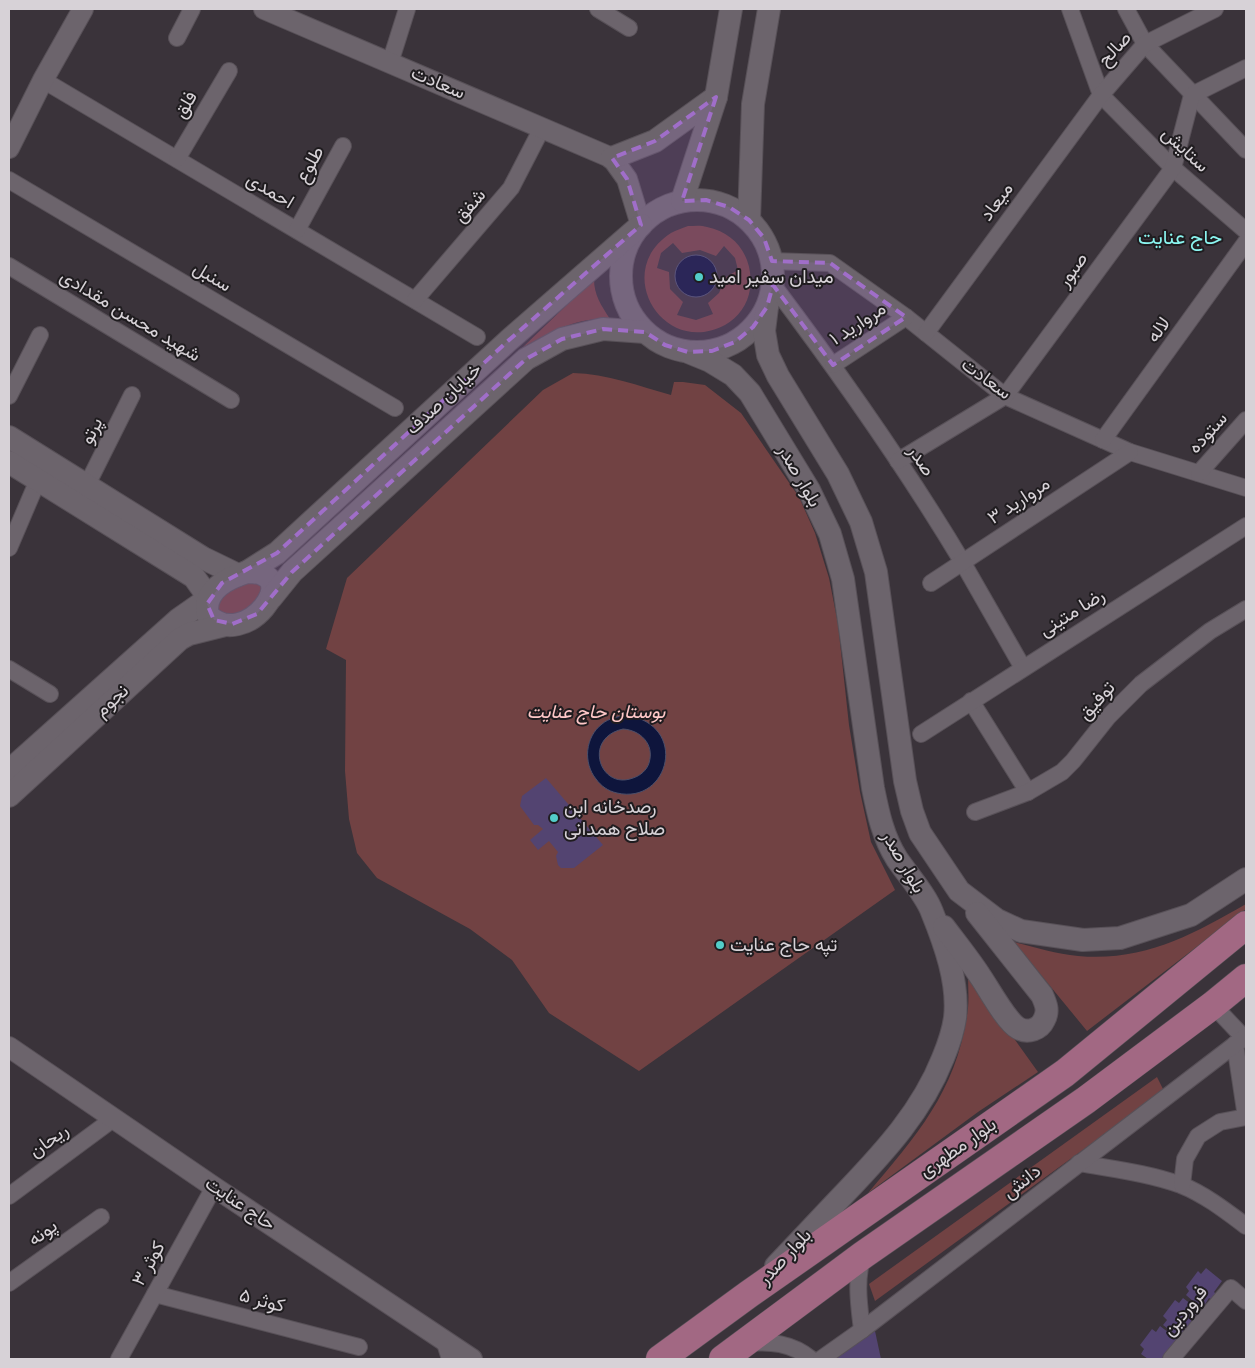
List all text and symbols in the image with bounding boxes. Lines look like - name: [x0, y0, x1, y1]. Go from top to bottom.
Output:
- street label: صالح: [1091, 25, 1139, 73]
- street label: سعادت: [406, 59, 470, 107]
- street label: فلق: [166, 86, 206, 124]
- street label: ستایش: [1154, 120, 1216, 180]
- street label: طلوع: [288, 141, 332, 189]
- street label: احمدی: [240, 165, 300, 217]
- street label: میعاد: [973, 177, 1021, 227]
- street label: شفق: [447, 182, 493, 230]
- district label: حاج عنایت: [1138, 223, 1222, 253]
- street label: صبور: [1050, 246, 1096, 294]
- street label: سنبل: [187, 254, 237, 300]
- street label: شهید محسن مقدادی: [54, 262, 206, 370]
- place label: میدان سفیر امید: [709, 263, 834, 292]
- marker: میدان سفیر امید: [693, 271, 705, 283]
- street label: مروارید ۱: [824, 295, 892, 353]
- street label: لاله: [1140, 311, 1178, 349]
- street label: سعادت: [955, 351, 1017, 407]
- street label: خیابان صدف: [399, 356, 489, 442]
- street label: ستوده: [1181, 405, 1235, 461]
- street label: پرتو: [73, 412, 111, 450]
- street label: بلوار صدر: [769, 438, 829, 513]
- street label: صدر: [899, 439, 942, 483]
- street label: مروارید ۳: [982, 470, 1056, 532]
- street label: رضا متینی: [1033, 581, 1111, 645]
- street label: توفیق: [1071, 675, 1123, 727]
- street label: نجوم: [88, 677, 136, 725]
- park label: بوستان حاج عنایت: [527, 698, 667, 727]
- place label: رصدخانه ابن صلاح همدانی: [564, 793, 665, 844]
- marker: رصدخانه ابن صلاح همدانی: [548, 812, 560, 824]
- street label: بلوار صدر: [873, 824, 933, 899]
- place label: تپه حاج عنایت: [730, 931, 838, 960]
- marker: تپه حاج عنایت: [714, 939, 726, 951]
- street label: بلوار مطهری: [913, 1111, 1003, 1185]
- street label: ریحان: [23, 1117, 75, 1165]
- street label: دانش: [996, 1158, 1048, 1206]
- street label: حاج عنایت: [199, 1170, 281, 1238]
- street label: پونه: [22, 1212, 64, 1254]
- street label: بلوار صدر: [750, 1222, 819, 1293]
- street label: کوثر ۳: [125, 1236, 173, 1292]
- street label: فروردین: [1155, 1279, 1215, 1343]
- street label: کوثر ۵: [236, 1281, 288, 1321]

